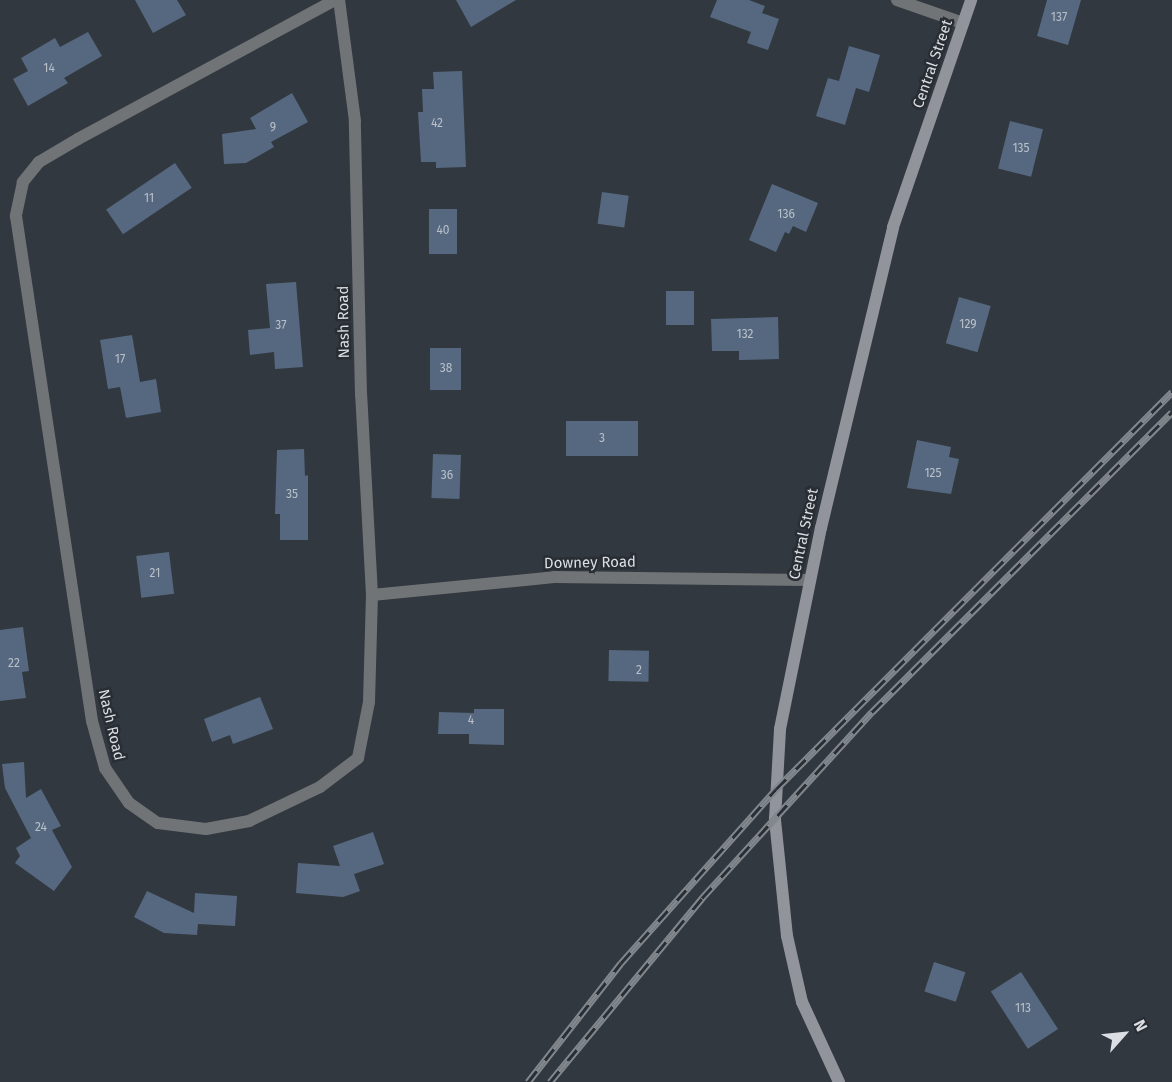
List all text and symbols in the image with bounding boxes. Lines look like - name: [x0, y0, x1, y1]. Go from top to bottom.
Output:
- house number: 137: [1051, 11, 1067, 25]
- street label: Central Street: [909, 17, 957, 111]
- house number: 14: [43, 62, 55, 76]
- house number: 42: [431, 117, 443, 131]
- house number: 9: [270, 121, 276, 135]
- house number: 135: [1012, 142, 1030, 156]
- house number: 11: [144, 192, 154, 206]
- house number: 136: [777, 208, 795, 222]
- house number: 40: [436, 224, 450, 238]
- street label: Nash Road: [334, 286, 354, 358]
- house number: 129: [959, 318, 977, 332]
- house number: 37: [275, 319, 287, 333]
- house number: 132: [736, 328, 754, 342]
- house number: 17: [115, 353, 125, 367]
- house number: 38: [440, 362, 452, 376]
- house number: 3: [599, 432, 605, 446]
- house number: 125: [924, 467, 942, 481]
- house number: 36: [441, 469, 453, 483]
- street label: Central Street: [786, 487, 822, 581]
- house number: 35: [286, 488, 298, 502]
- street label: Downey Road: [544, 553, 636, 573]
- house number: 21: [150, 567, 160, 581]
- house number: 22: [8, 657, 20, 671]
- house number: 2: [636, 664, 642, 678]
- street label: Nash Road: [94, 688, 128, 762]
- house number: 4: [468, 714, 474, 728]
- house number: 24: [35, 821, 47, 835]
- house number: 113: [1015, 1002, 1031, 1016]
- north arrow: [1094, 1004, 1154, 1064]
- text: N: [1130, 1017, 1151, 1035]

